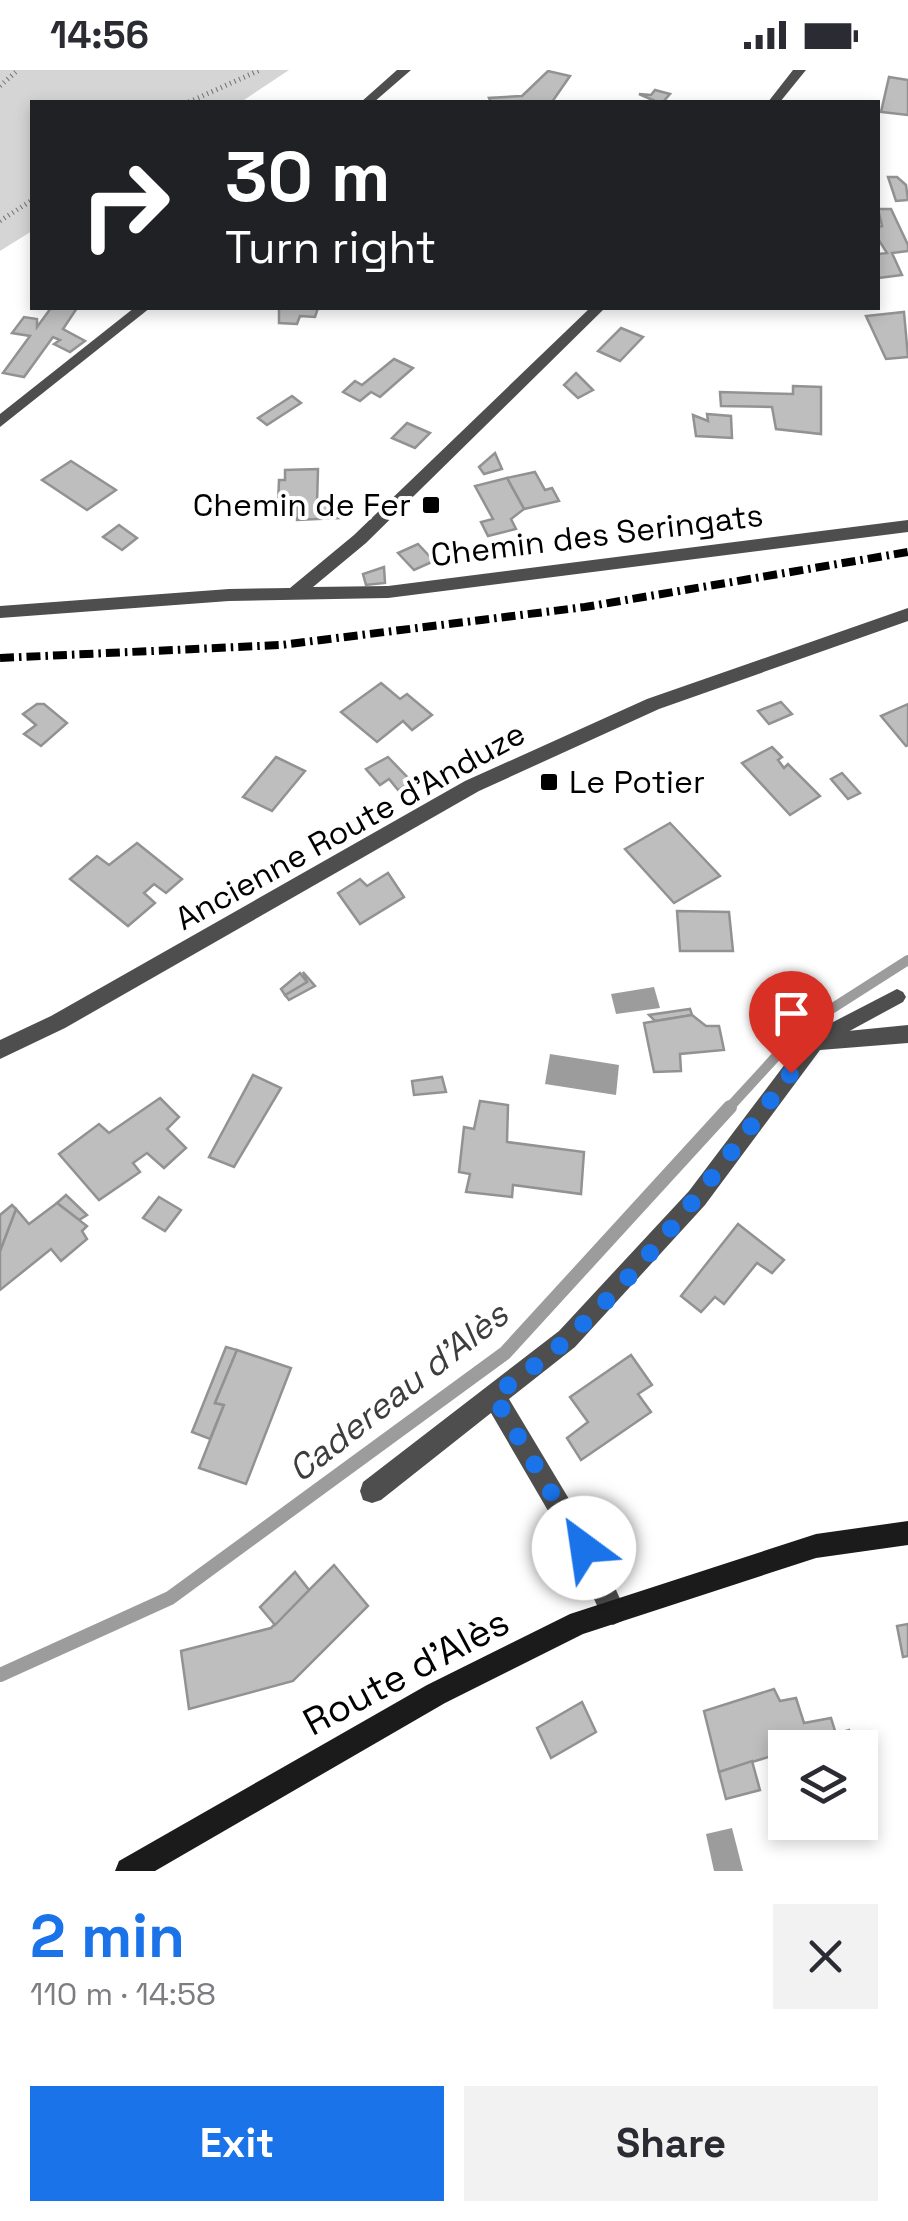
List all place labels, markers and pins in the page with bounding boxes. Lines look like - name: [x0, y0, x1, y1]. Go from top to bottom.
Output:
- place label: Chemin de Fer: [193, 485, 411, 525]
- marker: Chemin de Fer: [420, 494, 442, 516]
- place label: Le Potier: [569, 762, 705, 802]
- marker: Le Potier: [538, 771, 560, 793]
- pin: [749, 971, 834, 1074]

